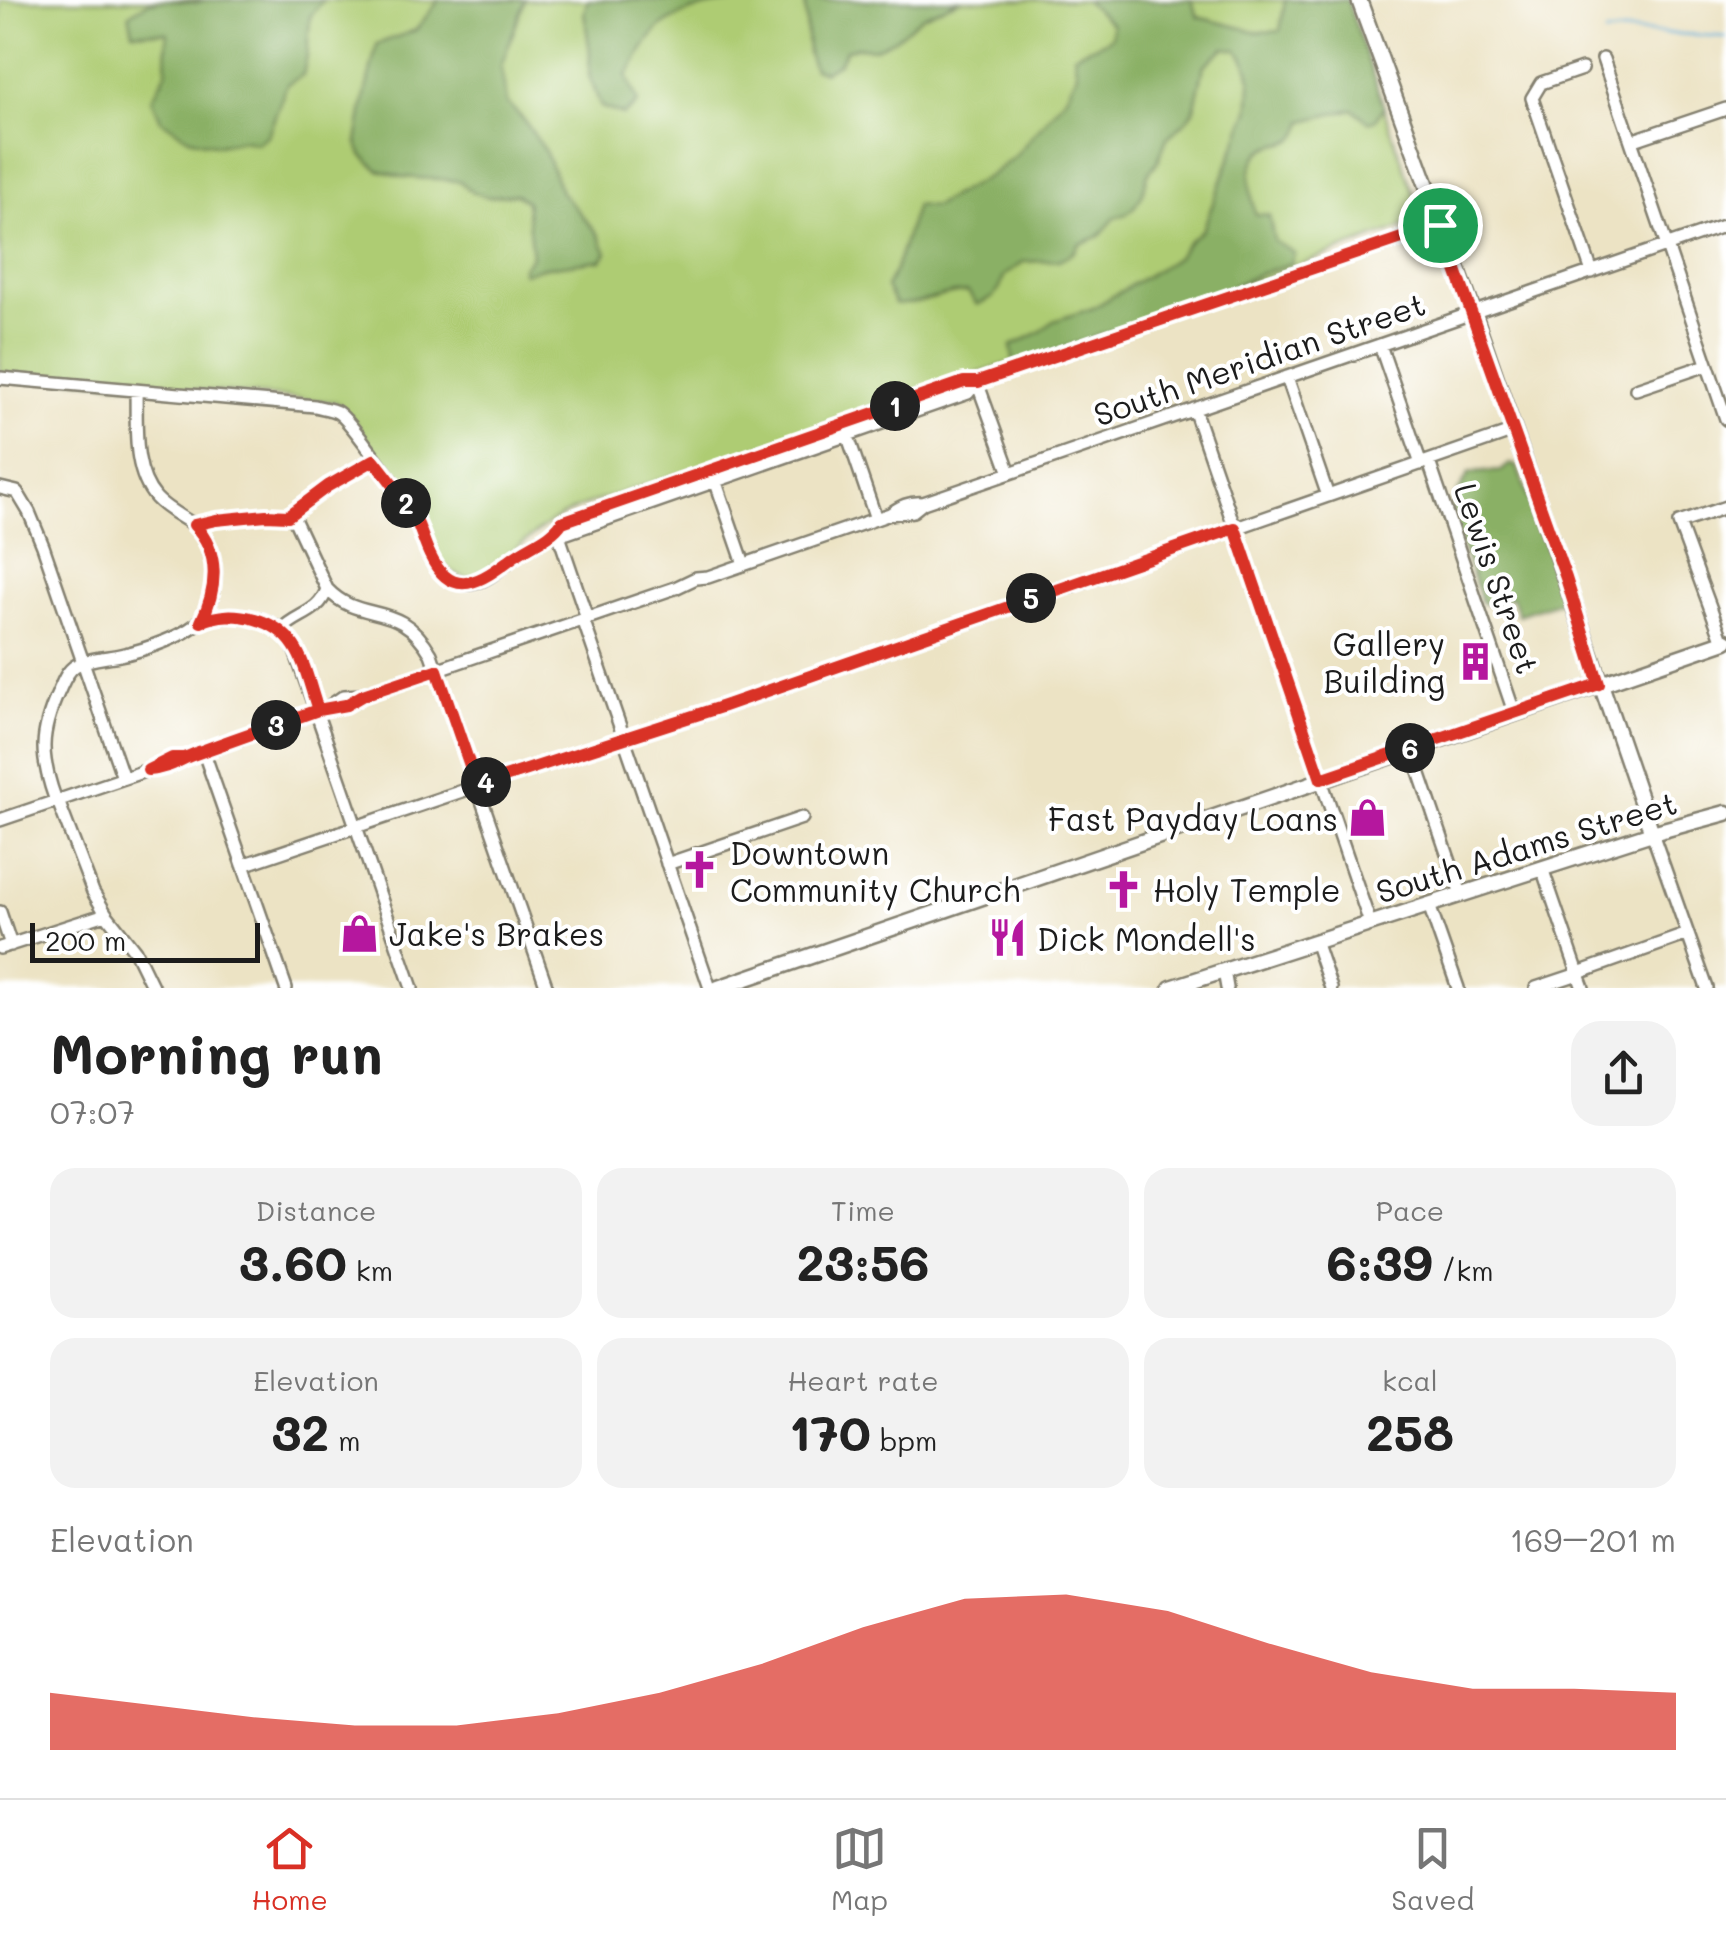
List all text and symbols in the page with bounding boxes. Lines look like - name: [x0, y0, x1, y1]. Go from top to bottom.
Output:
- pin: [1398, 183, 1483, 268]
- icon: arrive: [1413, 198, 1468, 253]
- street label: South Meridian Street: [1088, 282, 1430, 434]
- pin: 1: [870, 381, 920, 431]
- text: 1: [889, 388, 901, 424]
- street label: Lewis Street: [1446, 477, 1550, 679]
- pin: 2: [381, 478, 431, 528]
- text: 2: [398, 485, 414, 521]
- pin: 5: [1006, 573, 1056, 623]
- text: 5: [1023, 580, 1039, 616]
- place label: Gallery Building: [1323, 622, 1445, 701]
- building icon: Gallery Building: [1454, 640, 1496, 682]
- pin: 3: [251, 700, 301, 750]
- text: 3: [268, 707, 284, 743]
- pin: 6: [1385, 723, 1435, 773]
- text: 6: [1402, 730, 1418, 766]
- pin: 4: [461, 757, 511, 807]
- text: 4: [477, 764, 495, 800]
- street label: South Adams Street: [1370, 780, 1682, 912]
- place label: Fast Payday Loans: [1048, 797, 1338, 840]
- shop icon: Fast Payday Loans: [1347, 797, 1389, 839]
- place label: Downtown Community Church: [730, 831, 1020, 911]
- church icon: Downtown Community Church: [679, 849, 721, 891]
- church icon: Holy Temple: [1102, 868, 1144, 910]
- place label: Holy Temple: [1153, 868, 1341, 911]
- shop icon: Jake's Brakes: [338, 912, 380, 954]
- place label: Jake's Brakes: [389, 912, 604, 954]
- restaurant icon: Dick Mondell's: [986, 917, 1028, 959]
- place label: Dick Mondell's: [1037, 917, 1256, 959]
- scale bar: [30, 918, 260, 963]
- text: 200 m: [45, 922, 126, 958]
- text: Morning run: [50, 1016, 383, 1088]
- button: share: [1571, 1021, 1676, 1126]
- text: 07:07: [50, 1090, 135, 1132]
- text: Distance: [256, 1192, 376, 1228]
- text: Time: [831, 1192, 895, 1228]
- text: Pace: [1376, 1192, 1444, 1228]
- text: 3.60: [239, 1228, 347, 1294]
- text: 23:56: [796, 1228, 930, 1294]
- text: 6:39: [1326, 1228, 1433, 1294]
- text: km: [347, 1252, 393, 1288]
- text: /km: [1433, 1252, 1494, 1288]
- text: Elevation: [253, 1362, 379, 1398]
- text: Heart rate: [787, 1362, 939, 1398]
- text: kcal: [1382, 1362, 1438, 1398]
- text: 32: [271, 1398, 329, 1464]
- text: 170: [789, 1398, 871, 1464]
- text: 258: [1366, 1398, 1454, 1464]
- text: m: [329, 1422, 361, 1458]
- text: bpm: [871, 1422, 937, 1458]
- text: Elevation: [50, 1518, 194, 1560]
- text: 169–201 m: [1510, 1518, 1676, 1560]
- tab: Home: [252, 1821, 328, 1917]
- tab: Map: [831, 1821, 888, 1917]
- tab: Saved: [1391, 1821, 1474, 1917]

